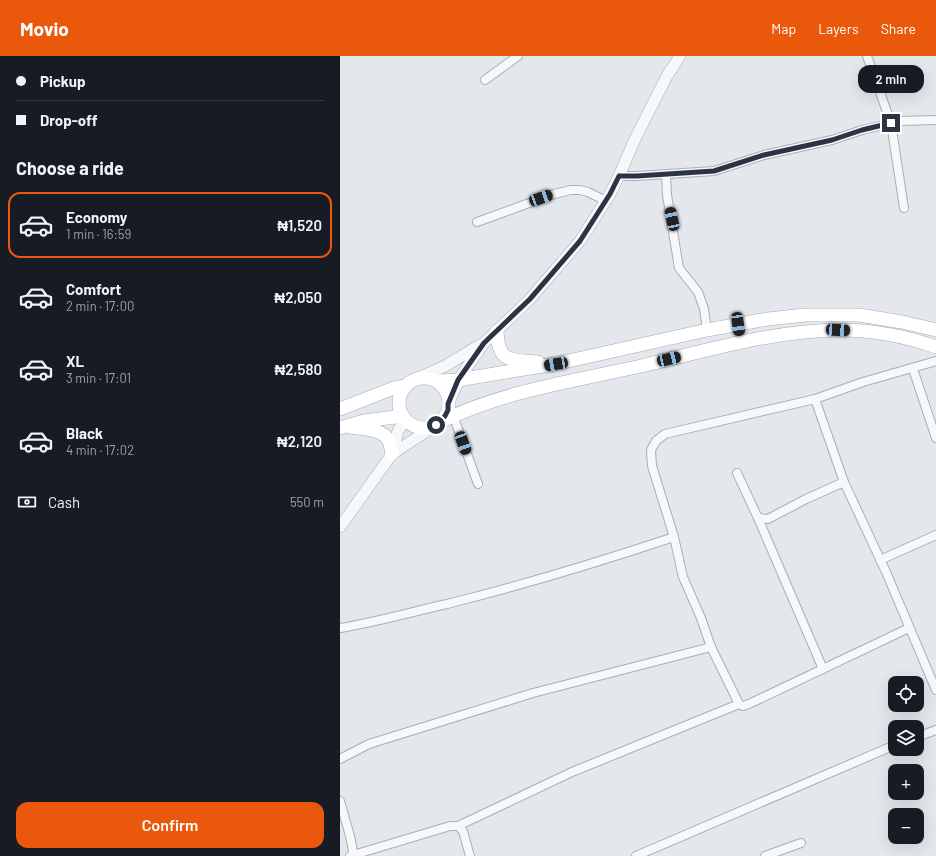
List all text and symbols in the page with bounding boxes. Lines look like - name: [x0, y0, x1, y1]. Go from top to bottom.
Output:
- text: Movio: [20, 17, 69, 40]
- text: Map: [771, 20, 796, 37]
- text: Layers: [818, 20, 859, 37]
- text: Share: [881, 20, 916, 37]
- callout: 2 min: [858, 65, 924, 93]
- text: 2 min: [876, 71, 906, 87]
- text: Pickup: [40, 72, 86, 90]
- text: Drop-off: [40, 111, 98, 129]
- route end: [882, 114, 900, 132]
- text: Choose a ride: [16, 157, 124, 179]
- car: [528, 188, 554, 208]
- car: [664, 206, 680, 232]
- icon: car: [18, 207, 54, 243]
- text: Economy: [66, 208, 127, 226]
- text: ₦1,520: [277, 216, 322, 234]
- text: 1 min · 16:59: [66, 226, 131, 242]
- icon: car: [18, 279, 54, 315]
- text: Comfort: [66, 280, 121, 298]
- text: ₦2,050: [274, 288, 322, 306]
- text: 2 min · 17:00: [66, 298, 134, 314]
- car: [730, 311, 746, 337]
- car: [826, 323, 850, 337]
- car: [656, 350, 682, 368]
- icon: car: [18, 351, 54, 387]
- text: XL: [66, 352, 84, 370]
- car: [543, 356, 569, 372]
- text: ₦2,580: [274, 360, 322, 378]
- text: 3 min · 17:01: [66, 370, 131, 386]
- route start: [427, 416, 445, 434]
- icon: car: [18, 423, 54, 459]
- text: Black: [66, 424, 103, 442]
- car: [453, 430, 473, 456]
- text: ₦2,120: [277, 432, 322, 450]
- text: 4 min · 17:02: [66, 442, 134, 458]
- icon: cash: [16, 491, 38, 513]
- text: Cash: [48, 493, 80, 511]
- text: 550 m: [290, 494, 324, 510]
- map controls: [888, 676, 924, 844]
- button: locate: [888, 676, 924, 712]
- button: layers: [888, 720, 924, 756]
- button: +: [888, 764, 924, 800]
- button: Confirm: [16, 802, 324, 848]
- button: −: [888, 808, 924, 844]

